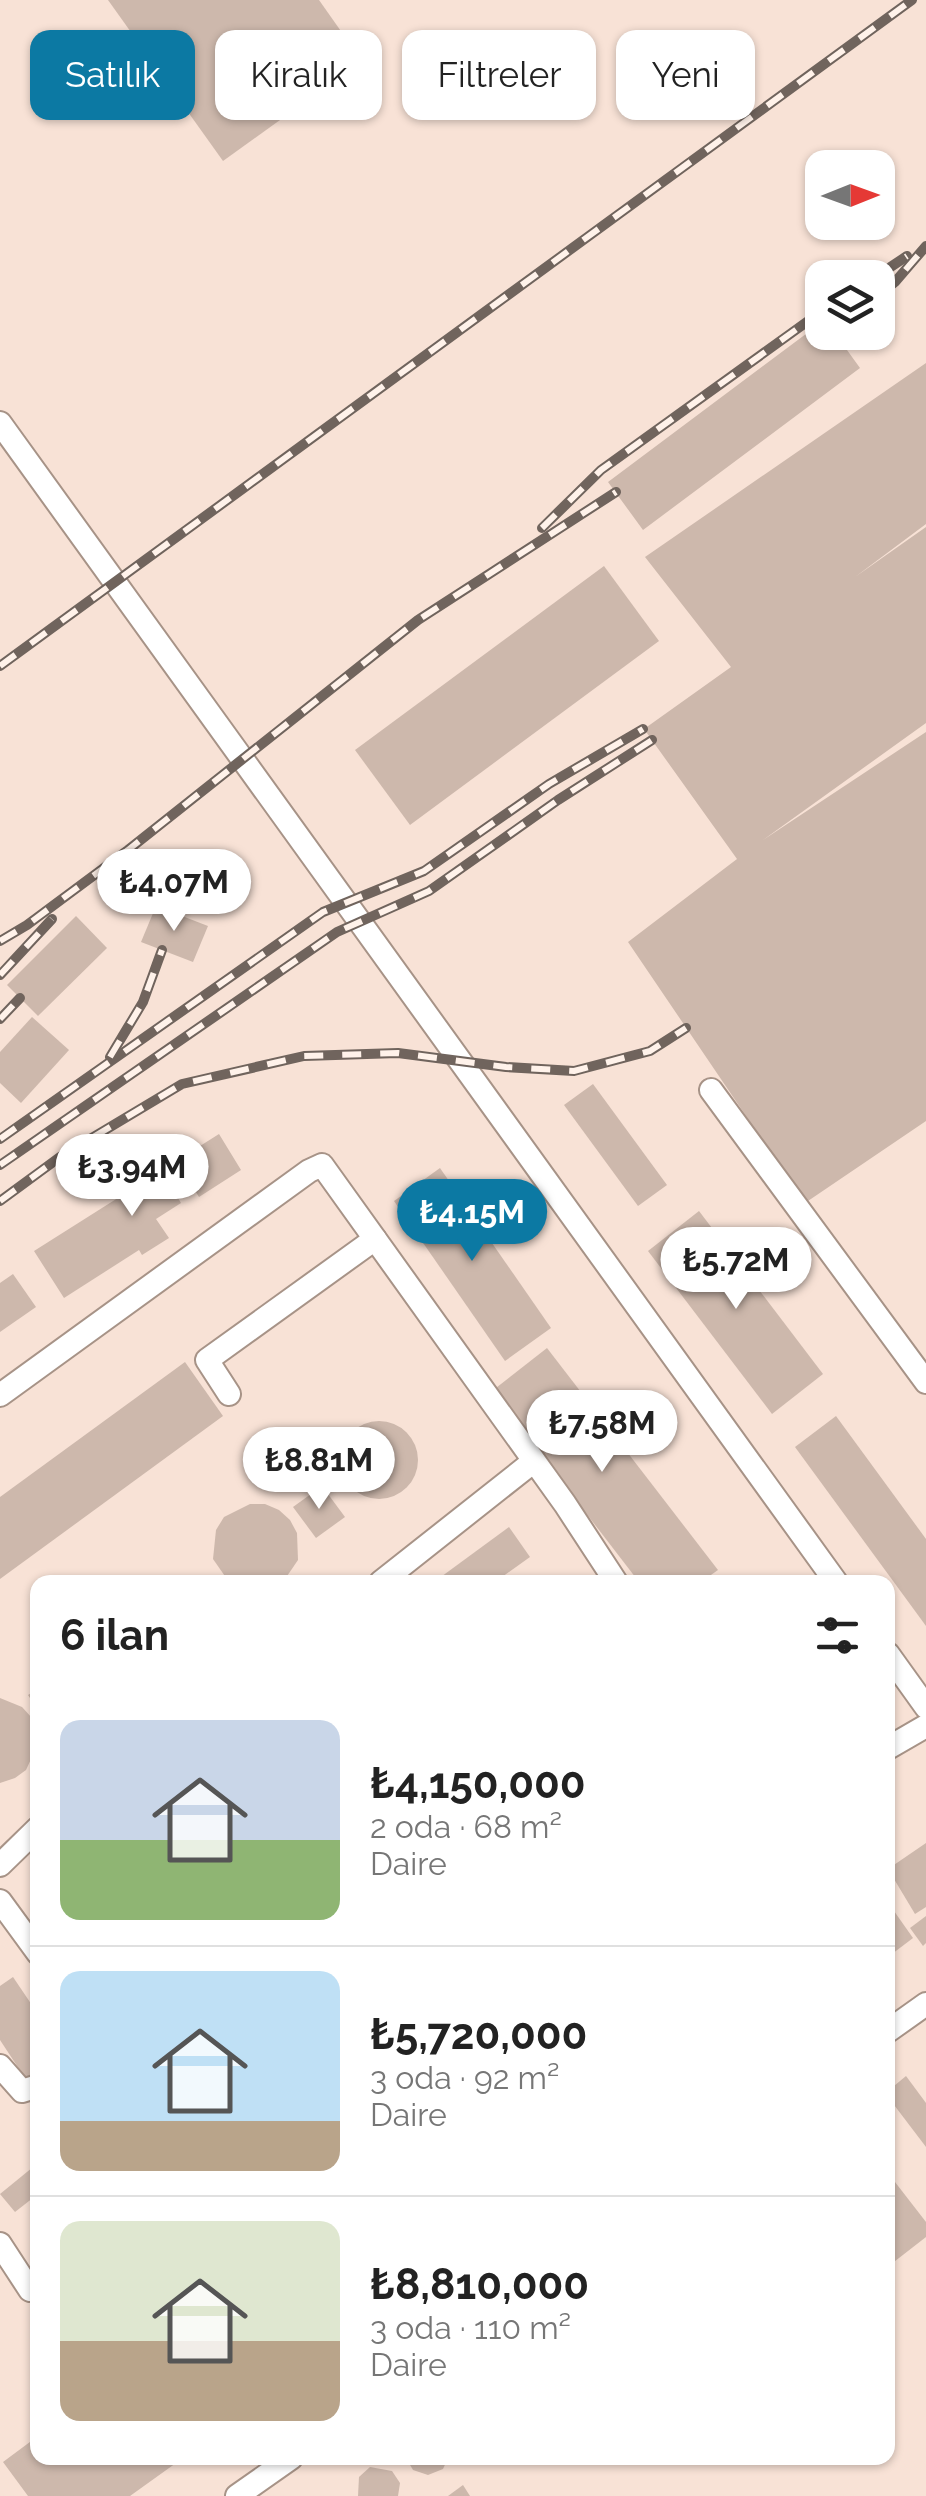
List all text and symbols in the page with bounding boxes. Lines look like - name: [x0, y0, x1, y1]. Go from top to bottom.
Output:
- chip: Satılık: [30, 30, 195, 120]
- chip: Kiralık: [215, 30, 382, 120]
- chip: Filtreler: [402, 30, 596, 120]
- chip: Yeni: [616, 30, 755, 120]
- north arrow: [805, 150, 895, 240]
- map controls: [805, 150, 895, 350]
- button: layers: [805, 260, 895, 350]
- pin: ₺4.07M: [93, 849, 255, 934]
- text: ₺4.07M: [119, 863, 229, 900]
- pin: ₺3.94M: [51, 1134, 213, 1219]
- text: ₺3.94M: [78, 1148, 186, 1185]
- pin: ₺4.15M: [391, 1179, 553, 1264]
- text: ₺4.15M: [419, 1193, 525, 1230]
- pin: ₺5.72M: [655, 1227, 817, 1312]
- text: ₺5.72M: [683, 1241, 789, 1278]
- pin: ₺7.58M: [521, 1390, 683, 1475]
- text: ₺7.58M: [548, 1404, 656, 1441]
- pin: ₺8.81M: [238, 1427, 400, 1512]
- text: ₺8.81M: [265, 1441, 373, 1478]
- icon: filters: [810, 1608, 865, 1663]
- text: 6 ilan: [60, 1611, 169, 1660]
- text: ₺4,150,000: [370, 1759, 586, 1808]
- icon: home: [140, 1760, 260, 1880]
- text: 2 oda · 68 m²: [370, 1808, 562, 1845]
- text: Daire: [370, 1845, 447, 1882]
- text: ₺5,720,000: [370, 2010, 587, 2059]
- icon: home: [140, 2011, 260, 2131]
- text: 3 oda · 92 m²: [370, 2059, 559, 2096]
- text: Daire: [370, 2096, 447, 2133]
- text: ₺8,810,000: [370, 2260, 589, 2309]
- icon: home: [140, 2261, 260, 2381]
- text: 3 oda · 110 m²: [370, 2309, 571, 2346]
- text: Daire: [370, 2346, 447, 2383]

